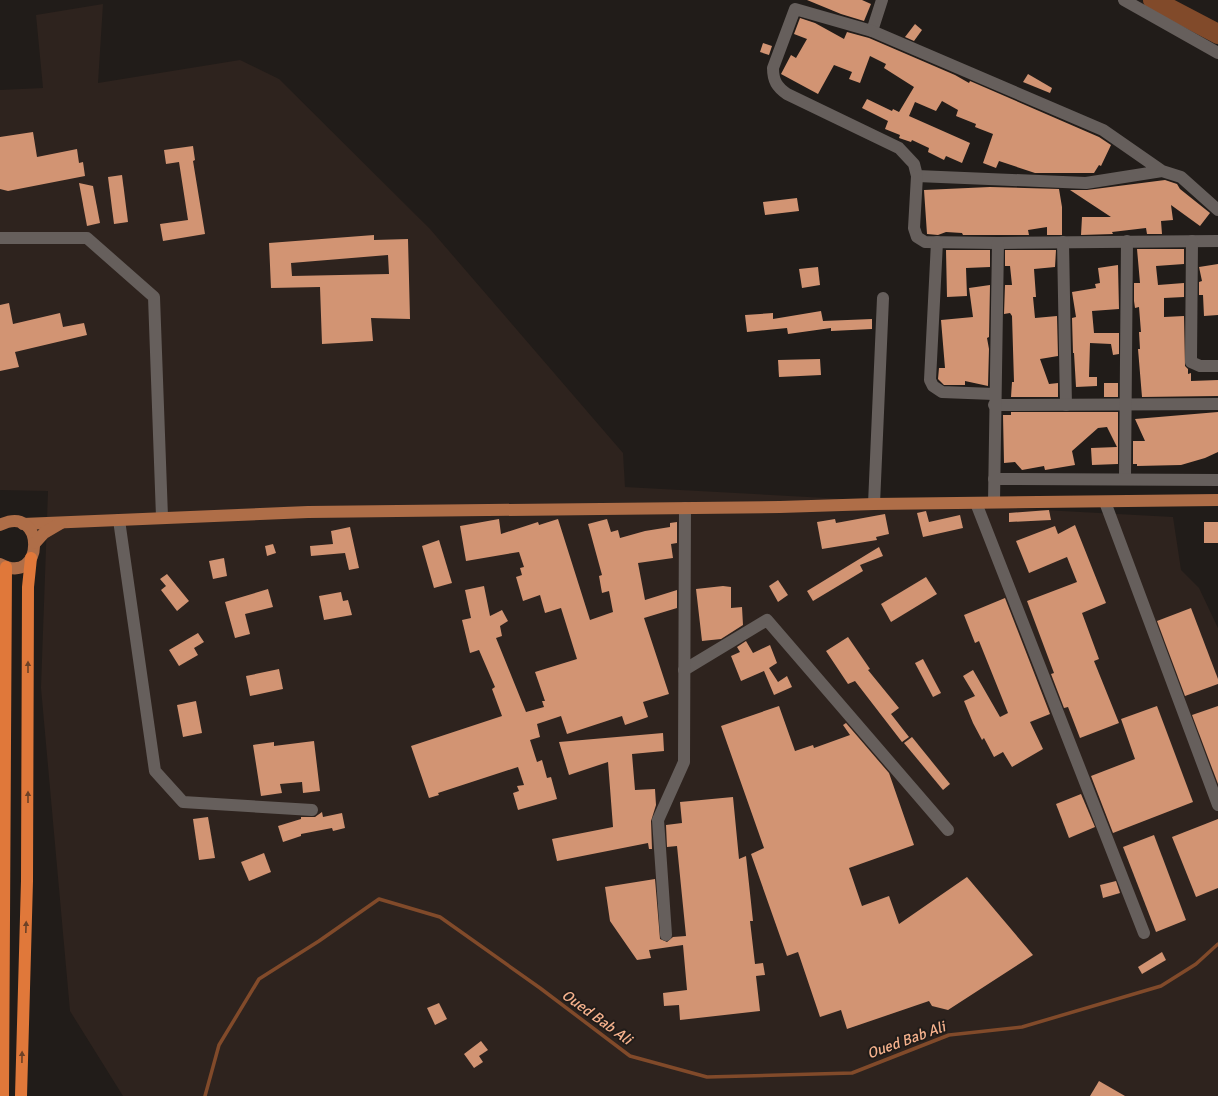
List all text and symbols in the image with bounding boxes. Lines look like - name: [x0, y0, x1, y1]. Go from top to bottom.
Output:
- one-way arrow: [25, 660, 31, 673]
- one-way arrow: [25, 790, 31, 803]
- one-way arrow: [22, 921, 29, 933]
- water label: Oued Bab Ali: [558, 986, 637, 1050]
- water label: Oued Bab Ali: [864, 1017, 949, 1062]
- one-way arrow: [19, 1050, 25, 1063]

